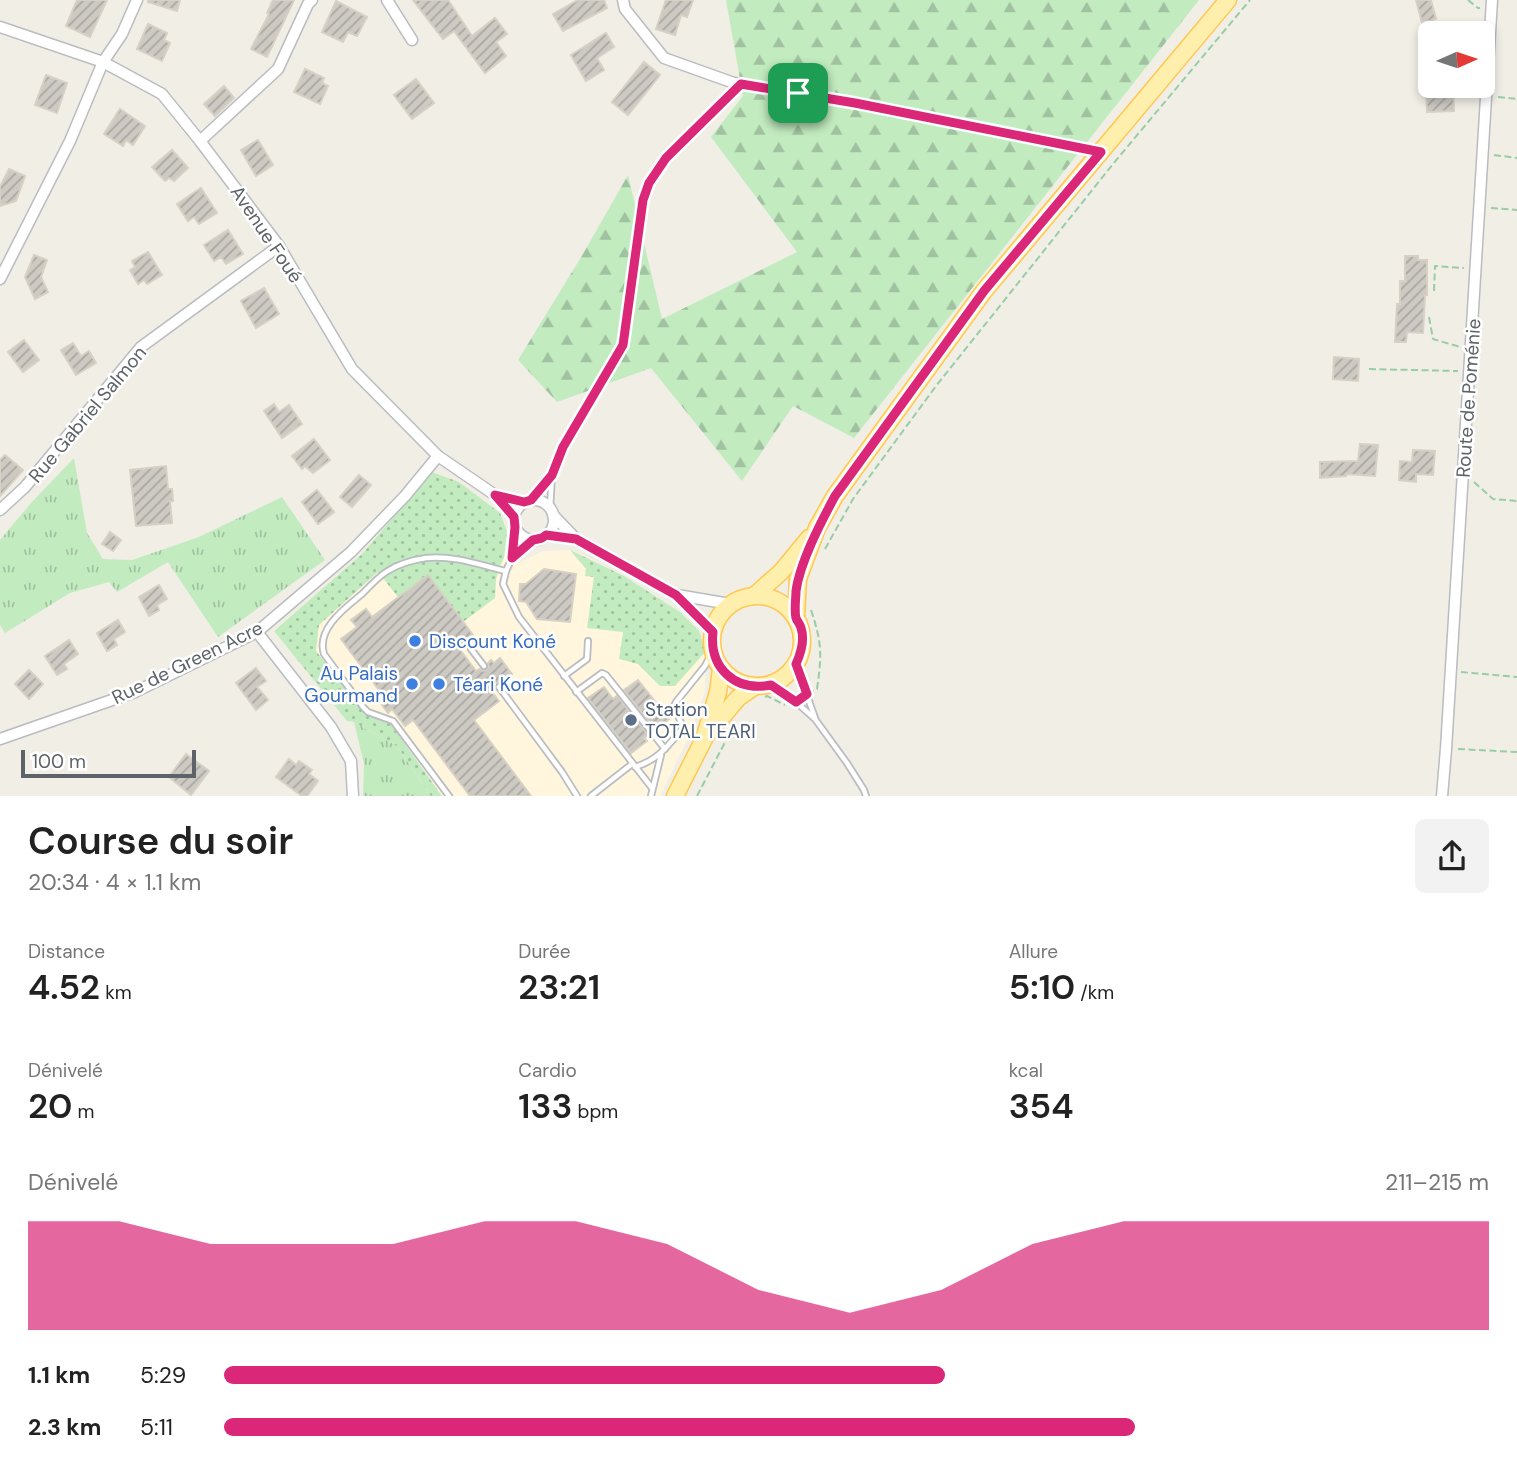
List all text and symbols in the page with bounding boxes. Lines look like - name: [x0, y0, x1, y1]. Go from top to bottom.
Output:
- north arrow: [1418, 21, 1494, 98]
- map controls: [1418, 21, 1495, 98]
- pin: [768, 63, 828, 123]
- icon: arrive: [779, 74, 817, 112]
- street label: Avenue Foué: [225, 181, 308, 288]
- street label: Route de Poménie: [1450, 318, 1487, 478]
- street label: Rue Gabriel Salmon: [23, 341, 152, 488]
- street label: Rue de Green Acre: [108, 615, 267, 710]
- place label: Discount Koné: [429, 629, 556, 654]
- marker: Discount Koné: [407, 633, 423, 649]
- place label: Au Palais Gourmand: [304, 661, 398, 708]
- place label: Téari Koné: [453, 672, 543, 697]
- marker: Au Palais Gourmand: [404, 676, 420, 692]
- marker: Téari Koné: [431, 676, 447, 692]
- place label: Station TOTAL TEARI: [645, 697, 756, 744]
- marker: Station TOTAL TEARI: [623, 712, 639, 728]
- scale bar: [21, 747, 196, 779]
- text: 100 m: [32, 749, 86, 774]
- text: Course du soir: [28, 816, 293, 866]
- button: share: [1415, 819, 1489, 893]
- text: 20:34 · 4 × 1.1 km: [28, 867, 201, 897]
- text: Distance: [28, 939, 105, 964]
- text: Durée: [518, 939, 571, 964]
- text: Allure: [1009, 939, 1058, 964]
- text: 4.52: [28, 964, 100, 1010]
- text: 23:21: [518, 964, 600, 1010]
- text: 5:10: [1009, 964, 1075, 1010]
- text: km: [100, 980, 132, 1005]
- text: /km: [1075, 980, 1114, 1005]
- text: Dénivelé: [28, 1058, 103, 1083]
- text: Cardio: [518, 1058, 577, 1083]
- text: kcal: [1009, 1058, 1043, 1083]
- text: 20: [28, 1083, 72, 1129]
- text: 133: [518, 1083, 572, 1129]
- text: 354: [1009, 1083, 1074, 1129]
- text: m: [72, 1099, 94, 1124]
- text: bpm: [572, 1099, 618, 1124]
- text: Dénivelé: [28, 1167, 118, 1197]
- text: 211–215 m: [1385, 1167, 1489, 1197]
- text: 1.1 km: [28, 1360, 90, 1390]
- text: 5:29: [140, 1360, 186, 1390]
- text: 2.3 km: [28, 1412, 101, 1442]
- text: 5:11: [140, 1412, 173, 1442]

